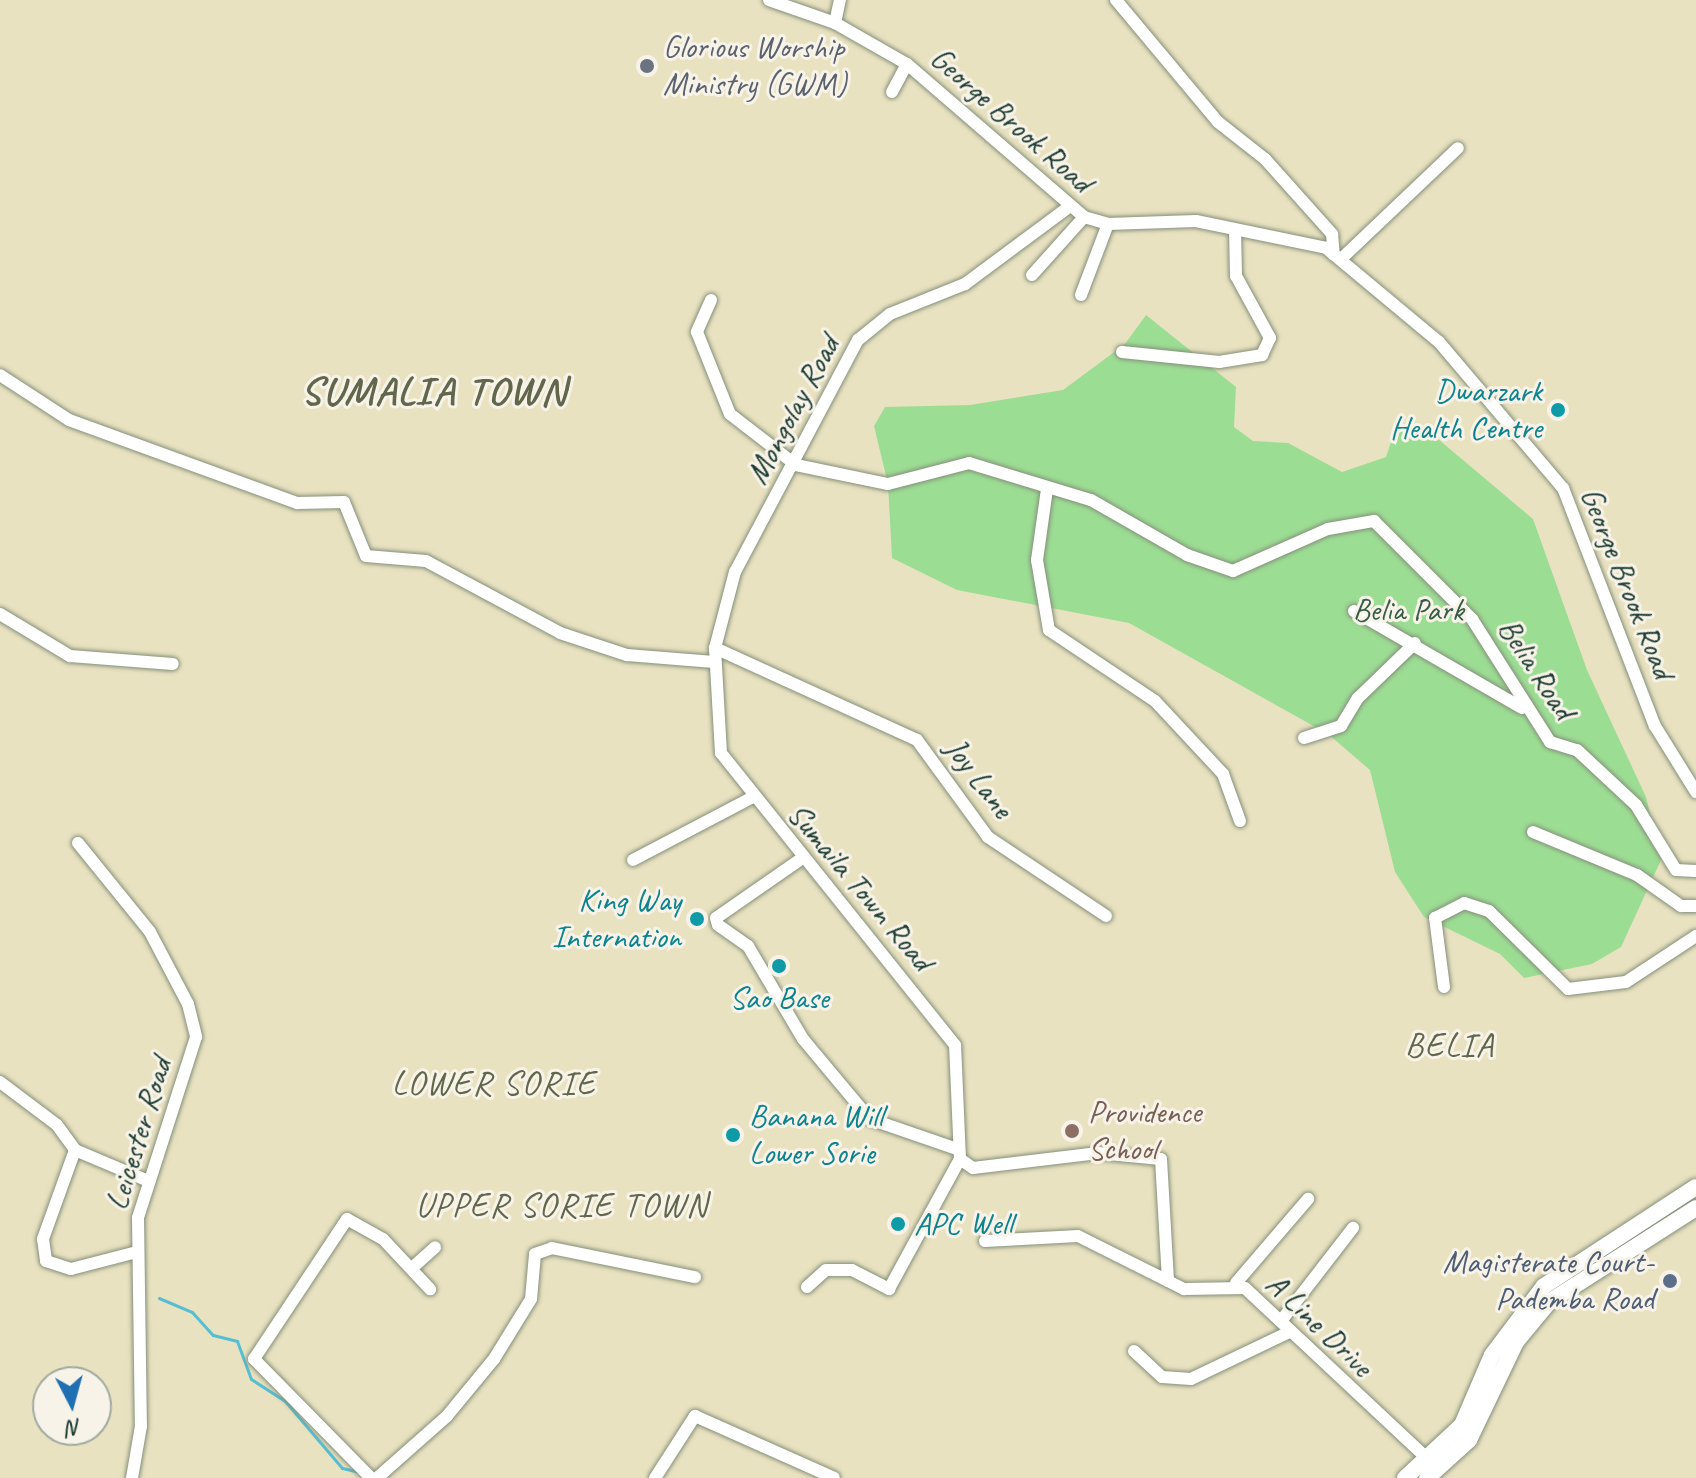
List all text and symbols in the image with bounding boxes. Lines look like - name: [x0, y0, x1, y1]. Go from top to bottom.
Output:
- place label: Glorious Worship Ministry (GWM): [663, 29, 847, 104]
- street label: George Brook Road: [922, 39, 1100, 201]
- marker: Glorious Worship Ministry (GWM): [638, 57, 656, 75]
- street label: Mongolay Road: [738, 329, 848, 491]
- district label: SUMALIA TOWN: [302, 367, 566, 415]
- place label: Dwarzark Health Centre: [1390, 373, 1542, 448]
- marker: Dwarzark Health Centre: [1549, 401, 1567, 419]
- street label: George Brook Road: [1571, 482, 1683, 684]
- park label: Belia Park: [1353, 591, 1463, 629]
- street label: Belia Road: [1489, 611, 1583, 727]
- street label: Joy Lane: [936, 730, 1022, 826]
- street label: Sumaila Town Road: [779, 796, 941, 978]
- place label: King Way Internation: [552, 882, 681, 957]
- marker: King Way Internation: [688, 910, 706, 928]
- marker: Sao Base: [770, 957, 788, 975]
- place label: Sao Base: [729, 979, 829, 1017]
- district label: BELIA: [1405, 1025, 1495, 1065]
- street label: Leicester Road: [98, 1054, 180, 1214]
- district label: LOWER SORIE: [393, 1063, 595, 1103]
- place label: Providence School: [1088, 1094, 1201, 1169]
- place label: Banana Will Lower Sorie: [749, 1098, 883, 1173]
- marker: Providence School: [1063, 1122, 1081, 1140]
- marker: Banana Will Lower Sorie: [724, 1126, 742, 1144]
- district label: UPPER SORIE TOWN: [417, 1185, 707, 1225]
- place label: APC Well: [914, 1205, 1013, 1243]
- marker: APC Well: [889, 1215, 907, 1233]
- place label: Magisterate Court- Pademba Road: [1443, 1244, 1654, 1319]
- street label: A Line Drive: [1258, 1265, 1380, 1385]
- marker: Magisterate Court- Pademba Road: [1661, 1272, 1679, 1290]
- north arrow: [32, 1366, 112, 1446]
- text: N: [66, 1413, 83, 1443]

